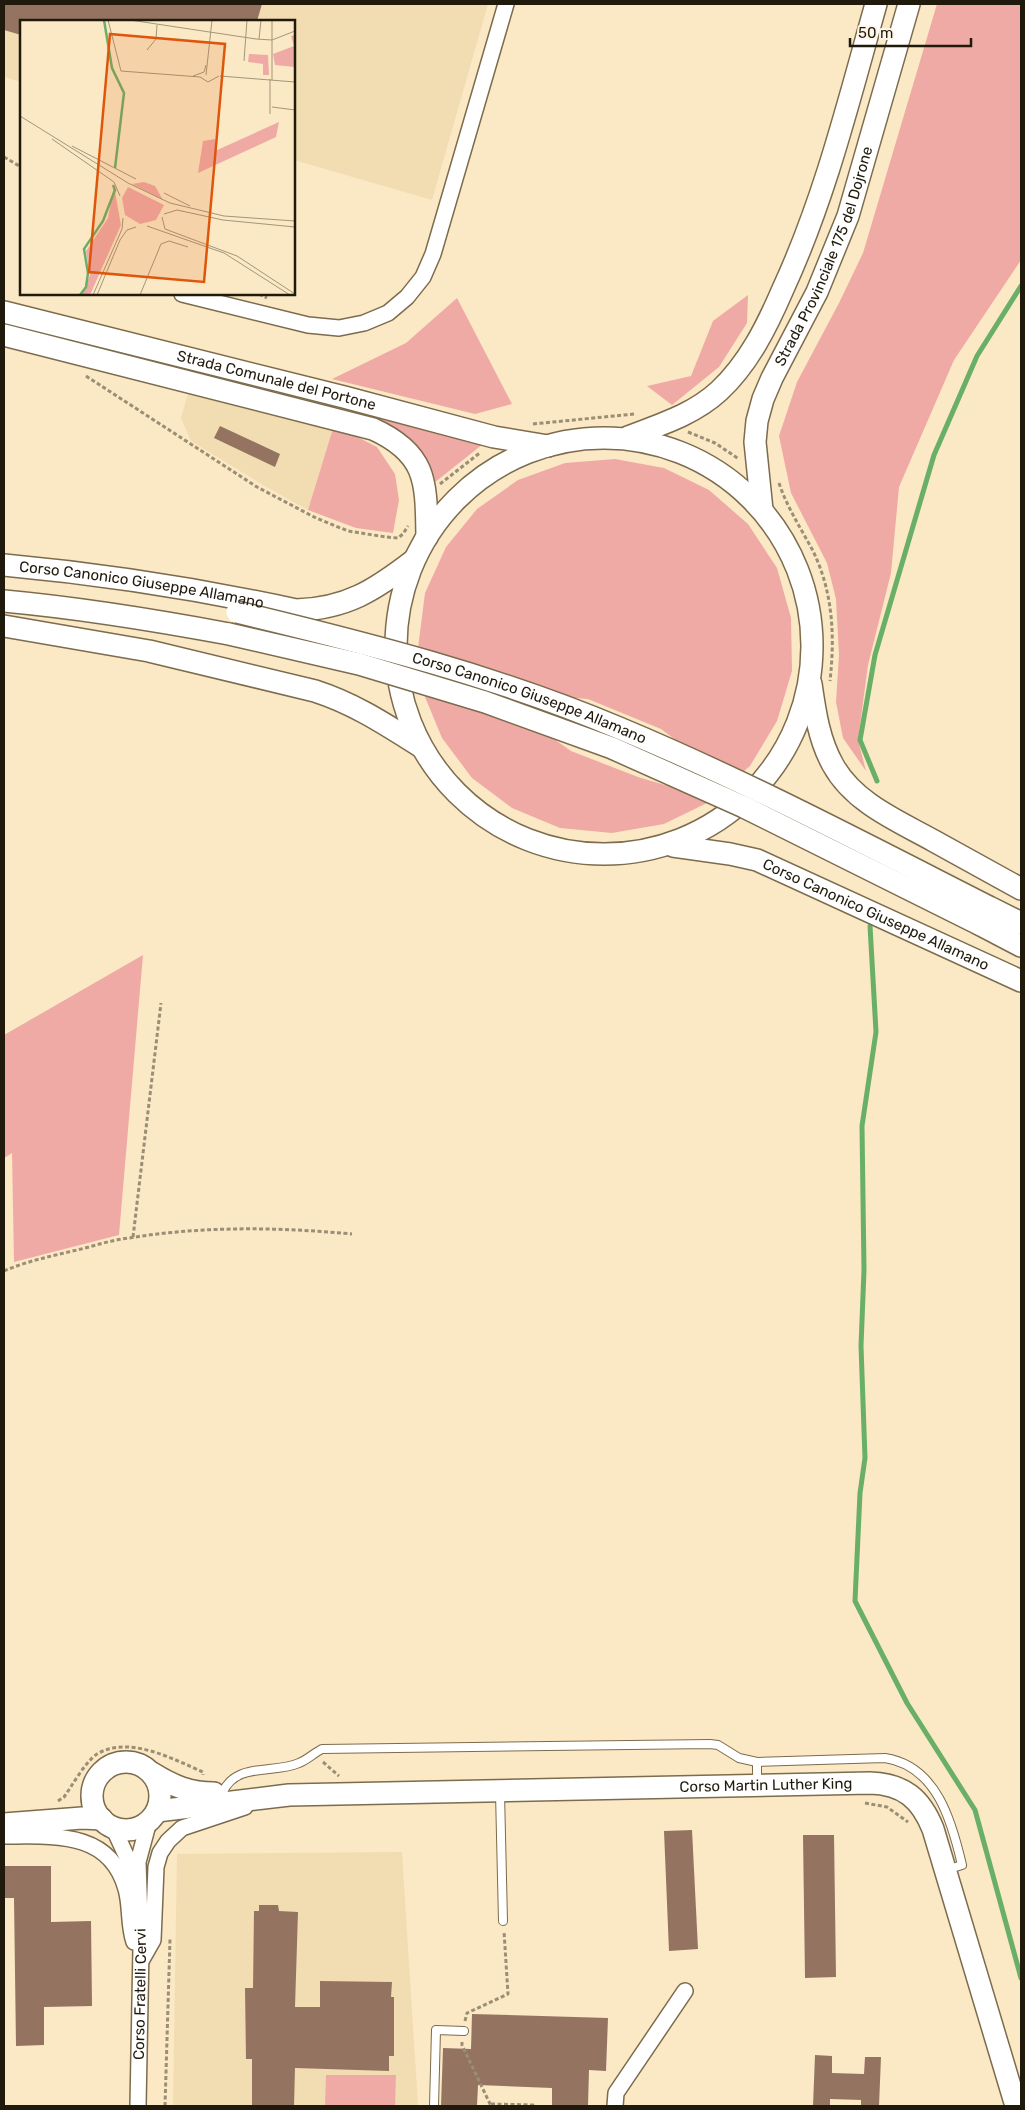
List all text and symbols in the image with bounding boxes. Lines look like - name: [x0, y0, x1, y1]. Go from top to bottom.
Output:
- scale bar: [850, 15, 971, 47]
- inset map: [20, 20, 295, 295]
- text: 50 m: [858, 24, 893, 42]
- street label: Strada Provinciale 175 del Dojrone: [771, 144, 877, 369]
- street label: Strada Comunale del Portone: [175, 347, 378, 414]
- street label: Corso Canonico Giuseppe Allamano: [18, 557, 265, 612]
- street label: Corso Canonico Giuseppe Allamano: [410, 648, 649, 748]
- street label: Corso Canonico Giuseppe Allamano: [760, 855, 992, 974]
- street label: Corso Martin Luther King: [679, 1774, 853, 1796]
- street label: Corso Fratelli Cervi: [130, 1928, 150, 2060]

